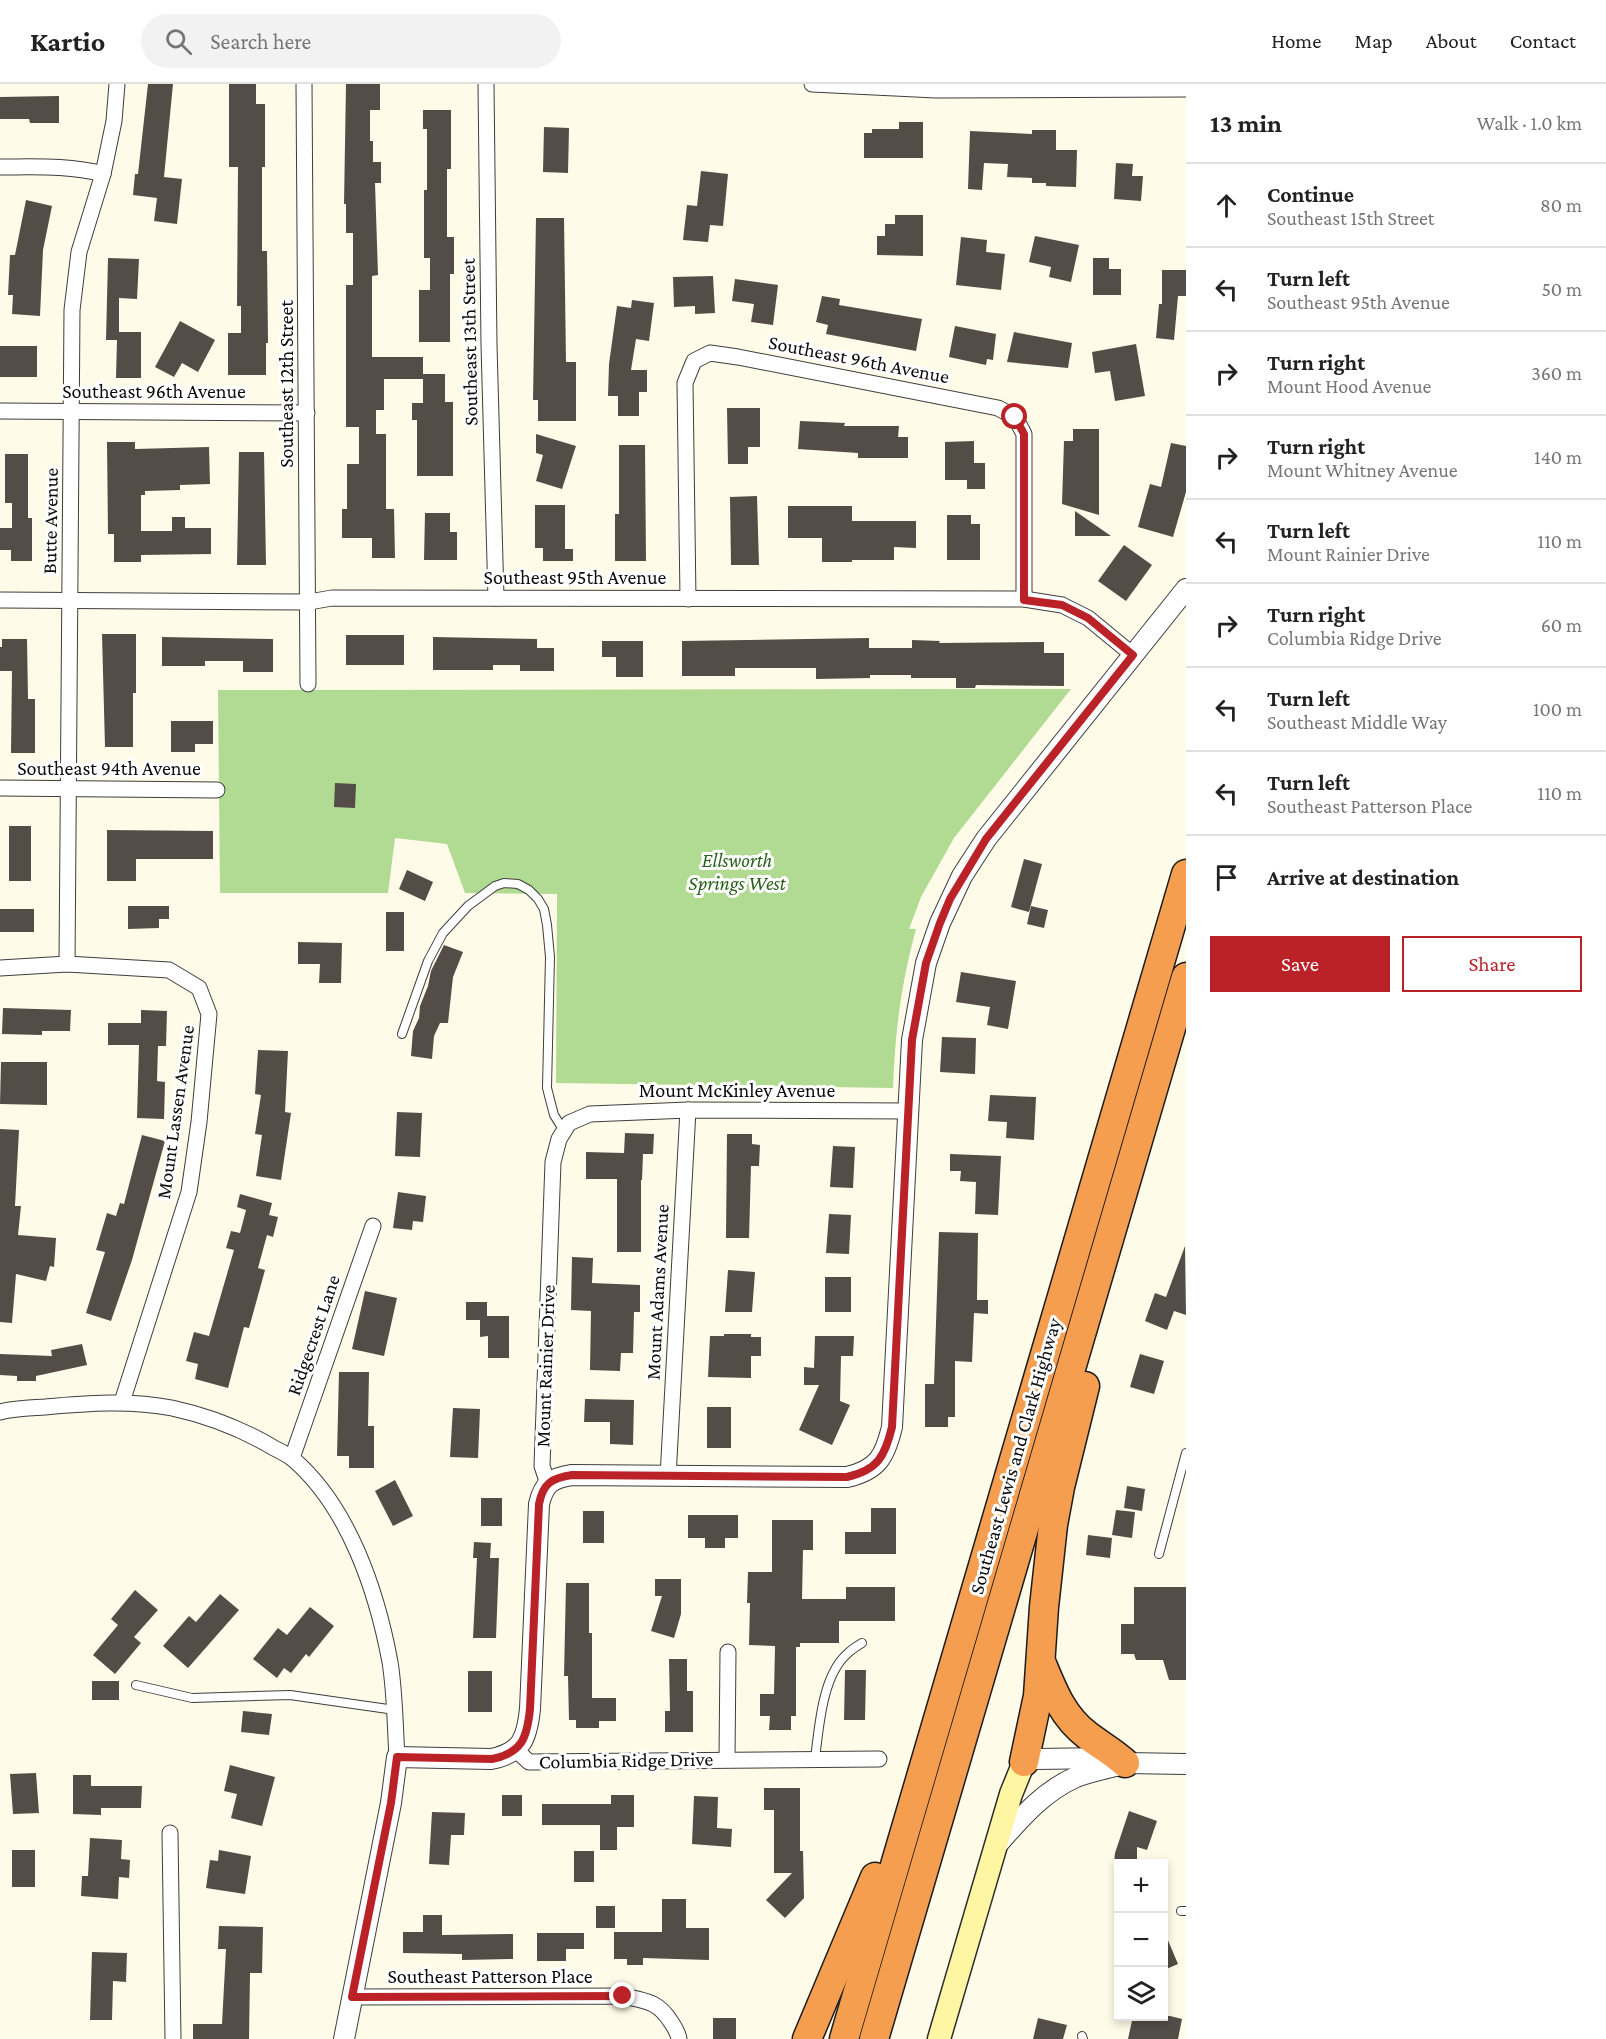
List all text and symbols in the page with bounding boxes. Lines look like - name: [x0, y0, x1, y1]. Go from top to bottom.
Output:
- search box: [141, 14, 561, 68]
- icon: search: [162, 25, 195, 58]
- text: Kartio: [30, 26, 105, 57]
- text: Search here: [210, 29, 311, 54]
- text: Home: [1271, 29, 1321, 53]
- text: Map: [1354, 29, 1393, 53]
- text: About: [1426, 29, 1477, 53]
- text: Contact: [1510, 29, 1576, 53]
- text: 13 min: [1210, 109, 1282, 138]
- text: Walk · 1.0 km: [1477, 112, 1582, 134]
- text: Continue: [1267, 182, 1354, 207]
- icon: ahead: [1210, 189, 1243, 222]
- text: 80 m: [1540, 194, 1582, 216]
- text: Southeast 15th Street: [1267, 207, 1434, 229]
- street label: Southeast 13th Street: [457, 258, 481, 426]
- text: Turn left: [1267, 266, 1350, 291]
- icon: left: [1210, 273, 1243, 306]
- text: 50 m: [1541, 278, 1582, 300]
- text: Southeast 95th Avenue: [1267, 291, 1450, 313]
- street label: Southeast 12th Street: [275, 300, 297, 468]
- street label: Southeast 96th Avenue: [767, 331, 951, 387]
- text: Turn right: [1267, 350, 1365, 375]
- icon: right: [1210, 357, 1243, 390]
- text: 360 m: [1531, 362, 1582, 384]
- text: Mount Hood Avenue: [1267, 375, 1431, 397]
- street label: Southeast 96th Avenue: [62, 380, 246, 402]
- route start: [1001, 403, 1027, 429]
- text: Turn right: [1267, 434, 1365, 459]
- icon: right: [1210, 441, 1243, 474]
- text: 140 m: [1534, 446, 1582, 468]
- text: Mount Whitney Avenue: [1267, 459, 1458, 481]
- street label: Butte Avenue: [38, 468, 62, 574]
- text: Turn left: [1267, 518, 1350, 543]
- icon: left: [1210, 525, 1243, 558]
- text: 110 m: [1538, 530, 1582, 552]
- text: Mount Rainier Drive: [1267, 543, 1430, 565]
- street label: Southeast 95th Avenue: [484, 566, 667, 588]
- text: Turn right: [1267, 602, 1365, 627]
- icon: right: [1210, 609, 1243, 642]
- text: 60 m: [1541, 614, 1582, 636]
- text: Columbia Ridge Drive: [1267, 627, 1442, 649]
- text: Turn left: [1267, 686, 1350, 711]
- icon: left: [1210, 693, 1243, 726]
- text: 100 m: [1533, 698, 1582, 720]
- text: Southeast Middle Way: [1267, 711, 1447, 733]
- street label: Southeast 94th Avenue: [17, 757, 201, 779]
- text: Turn left: [1267, 770, 1350, 795]
- icon: left: [1210, 777, 1243, 810]
- text: 110 m: [1538, 782, 1582, 804]
- text: Southeast Patterson Place: [1267, 795, 1472, 817]
- park label: Ellsworth Springs West: [688, 849, 787, 895]
- icon: arrive: [1210, 861, 1243, 894]
- text: Arrive at destination: [1267, 865, 1459, 890]
- button: Save: [1210, 936, 1390, 992]
- button: Share: [1402, 936, 1582, 992]
- street label: Mount Lassen Avenue: [152, 1023, 198, 1200]
- street label: Mount McKinley Avenue: [639, 1079, 835, 1102]
- street label: Mount Adams Avenue: [641, 1203, 673, 1380]
- street label: Ridgecrest Lane: [282, 1272, 345, 1398]
- street label: Mount Rainier Drive: [531, 1284, 559, 1448]
- street label: Southeast Lewis and Clark Highway: [965, 1315, 1066, 1597]
- street label: Columbia Ridge Drive: [539, 1747, 714, 1774]
- map controls: [1114, 1859, 1168, 2021]
- button: +: [1114, 1859, 1168, 1913]
- button: −: [1114, 1913, 1168, 1967]
- street label: Southeast Patterson Place: [387, 1965, 593, 1987]
- button: layers: [1114, 1967, 1168, 2021]
- route end: [609, 1982, 635, 2008]

